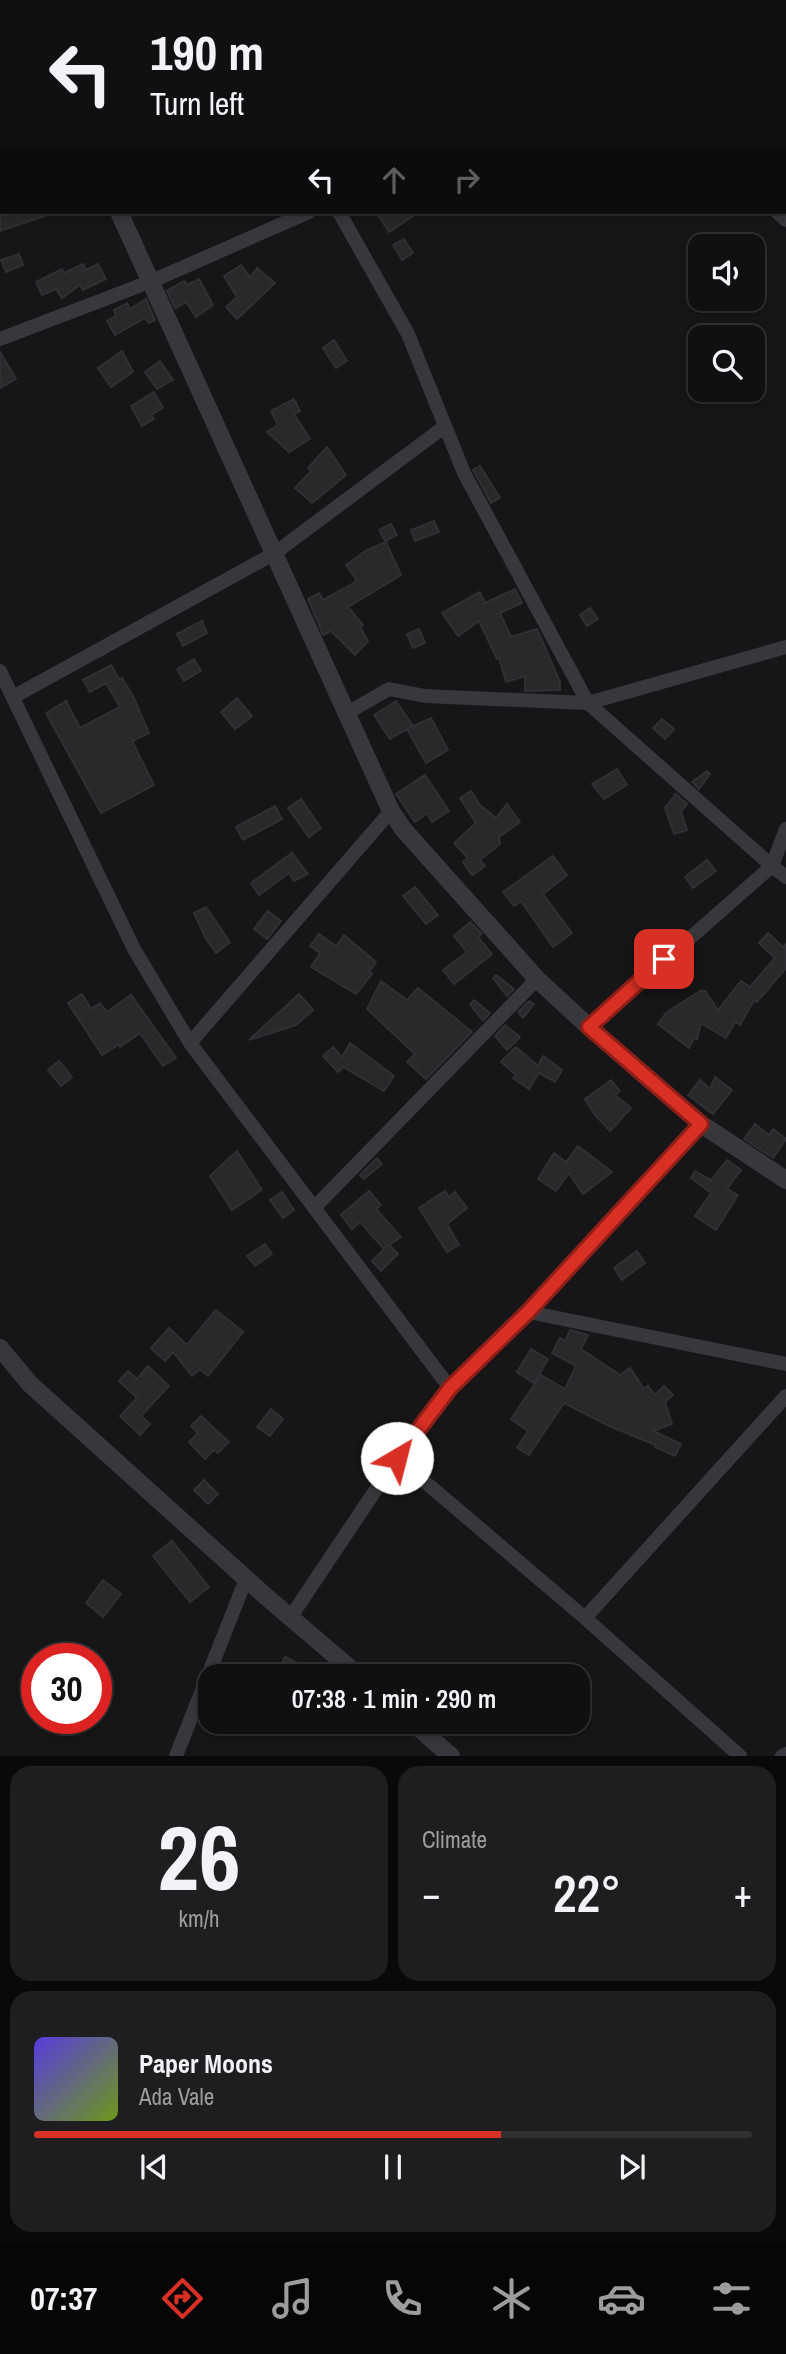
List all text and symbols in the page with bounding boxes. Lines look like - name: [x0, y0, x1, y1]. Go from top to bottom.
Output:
- text: 190 m: [150, 19, 264, 85]
- icon: left: [35, 28, 126, 119]
- text: Turn left: [150, 82, 244, 125]
- icon: left: [302, 161, 340, 199]
- icon: ahead: [375, 161, 413, 199]
- icon: right: [448, 161, 486, 199]
- map controls: [688, 234, 765, 402]
- button: sound: [688, 234, 765, 311]
- button: search: [688, 325, 765, 402]
- pin: [634, 929, 694, 989]
- icon: arrive: [645, 940, 683, 978]
- position arrow: [360, 1421, 434, 1495]
- speed limit sign: 30: [21, 1643, 112, 1734]
- text: 07:38 · 1 min · 290 m: [292, 1681, 496, 1716]
- text: 26: [158, 1796, 241, 1918]
- text: Climate: [422, 1824, 487, 1855]
- text: 22°: [553, 1858, 621, 1928]
- text: −: [422, 1868, 440, 1919]
- text: +: [734, 1868, 752, 1919]
- text: km/h: [179, 1903, 219, 1934]
- text: Paper Moons: [139, 2046, 273, 2081]
- text: Ada Vale: [139, 2081, 214, 2112]
- icon: previous: [135, 2148, 173, 2186]
- icon: pause: [374, 2148, 412, 2186]
- icon: next: [613, 2148, 651, 2186]
- icon: directions: [158, 2274, 207, 2323]
- icon: music: [268, 2274, 317, 2323]
- icon: phone: [378, 2274, 427, 2323]
- icon: climate: [487, 2274, 536, 2323]
- icon: car: [597, 2274, 646, 2323]
- icon: filters: [707, 2274, 756, 2323]
- text: 07:37: [30, 2277, 97, 2320]

